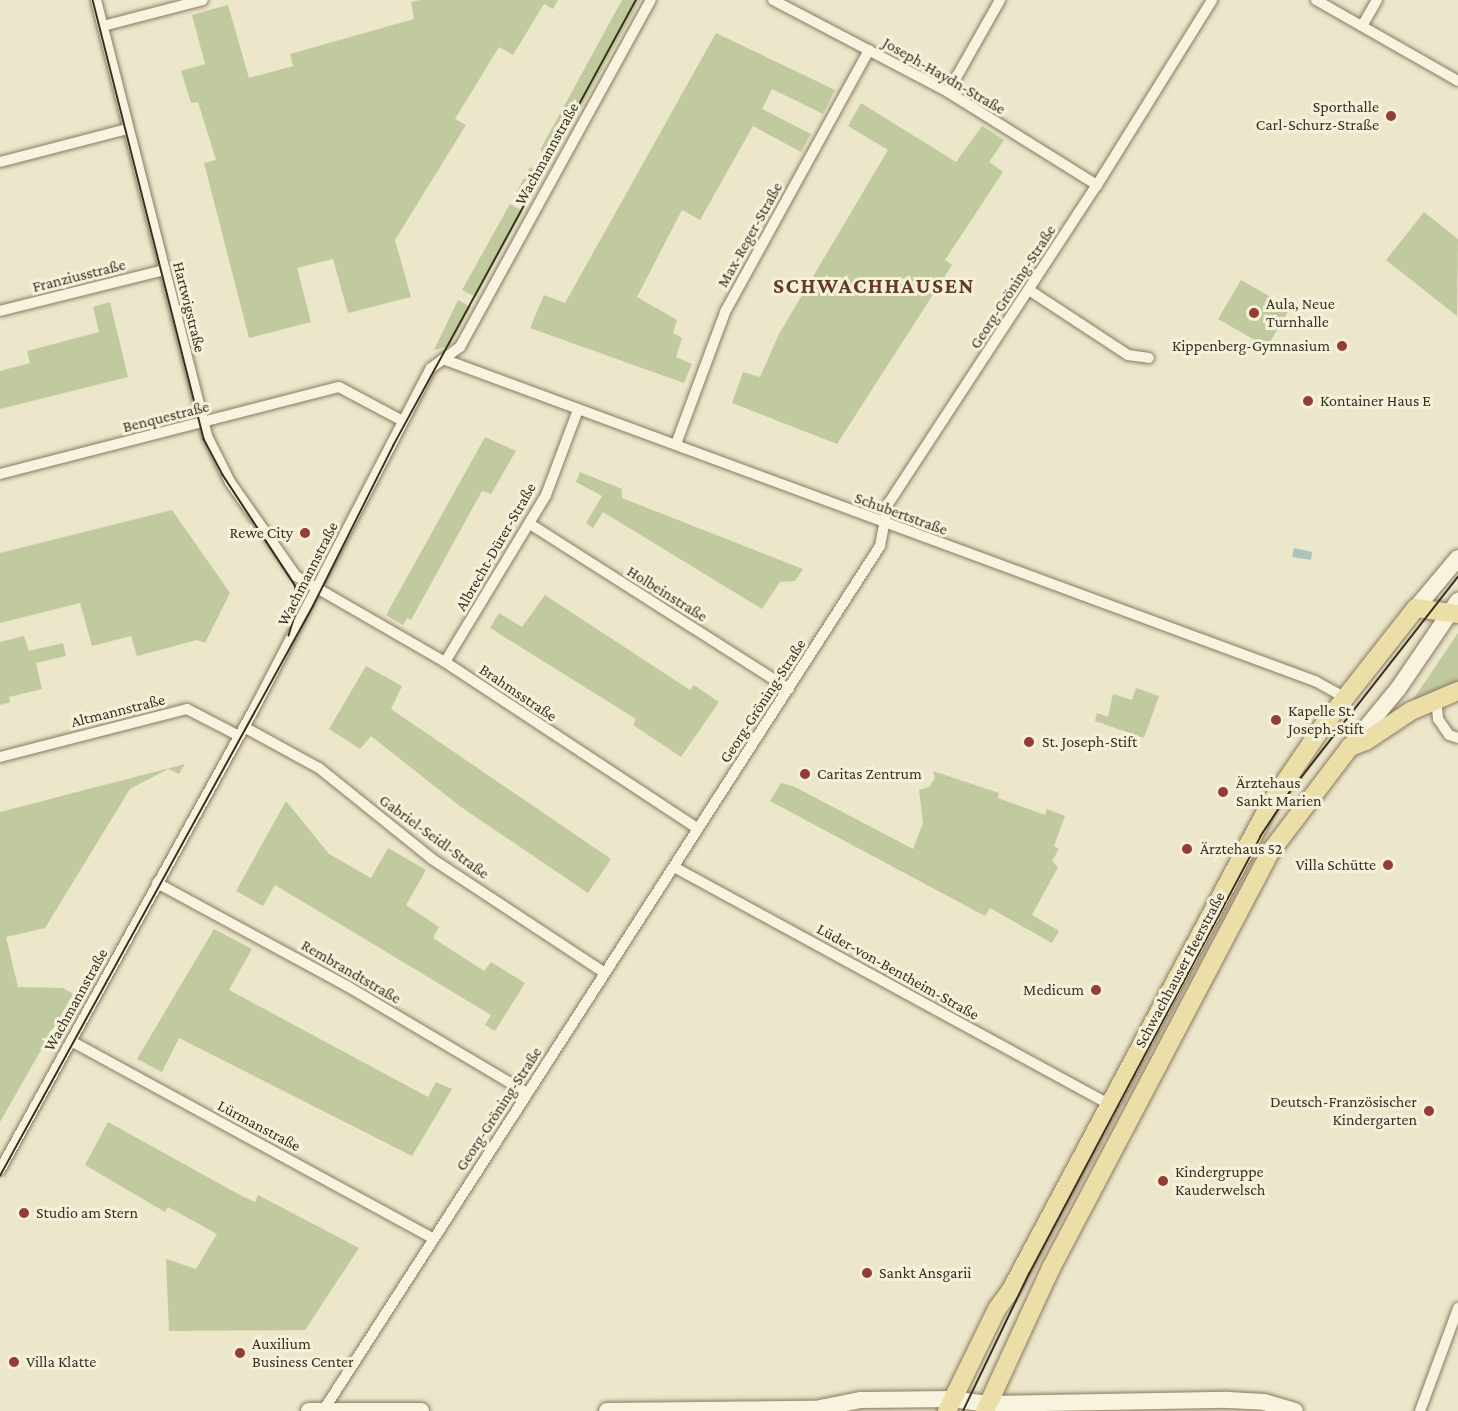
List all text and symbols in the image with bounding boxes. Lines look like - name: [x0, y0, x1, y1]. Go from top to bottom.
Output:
- street label: Joseph-Haydn-Straße: [879, 33, 1009, 119]
- place label: Sporthalle Carl-Schurz-Straße: [1256, 97, 1379, 135]
- street label: Wachmannstraße: [511, 99, 583, 209]
- marker: Sporthalle Carl-Schurz-Straße: [1384, 109, 1398, 123]
- street label: Max-Reger-Straße: [713, 179, 787, 291]
- street label: Georg-Gröning-Straße: [966, 221, 1060, 353]
- street label: Franziusstraße: [30, 255, 128, 297]
- street label: Hartwigstraße: [168, 260, 210, 354]
- district label: SCHWACHHAUSEN: [773, 273, 975, 299]
- place label: Aula, Neue Turnhalle: [1266, 294, 1335, 332]
- marker: Aula, Neue Turnhalle: [1247, 306, 1261, 320]
- place label: Kippenberg-Gymnasium: [1172, 336, 1330, 356]
- marker: Kippenberg-Gymnasium: [1335, 339, 1349, 353]
- place label: Kontainer Haus E: [1320, 391, 1431, 411]
- marker: Kontainer Haus E: [1301, 394, 1315, 408]
- street label: Benquestraße: [121, 397, 211, 437]
- street label: Albrecht-Dürer-Straße: [452, 480, 540, 614]
- street label: Schubertstraße: [852, 488, 950, 540]
- street label: Wachmannstraße: [274, 519, 342, 629]
- place label: Rewe City: [229, 523, 293, 543]
- marker: Rewe City: [298, 526, 312, 540]
- street label: Holbeinstraße: [623, 562, 711, 626]
- street label: Georg-Gröning-Straße: [716, 635, 810, 767]
- street label: Brahmsstraße: [476, 660, 560, 726]
- street label: Altmannstraße: [69, 690, 167, 732]
- place label: Kapelle St. Joseph-Stift: [1288, 701, 1364, 739]
- marker: Kapelle St. Joseph-Stift: [1269, 713, 1283, 727]
- place label: St. Joseph-Stift: [1042, 732, 1137, 752]
- marker: St. Joseph-Stift: [1020, 733, 1038, 751]
- place label: Caritas Zentrum: [817, 764, 922, 784]
- marker: Caritas Zentrum: [798, 767, 812, 781]
- place label: Ärztehaus Sankt Marien: [1236, 773, 1322, 811]
- marker: Ärztehaus Sankt Marien: [1214, 783, 1232, 801]
- street label: Gabriel-Seidl-Straße: [375, 791, 493, 883]
- place label: Ärztehaus 52: [1200, 839, 1282, 859]
- marker: Ärztehaus 52: [1178, 840, 1196, 858]
- place label: Villa Schütte: [1295, 855, 1376, 875]
- marker: Villa Schütte: [1381, 858, 1395, 872]
- street label: Schwachhauser Heerstraße: [1131, 889, 1229, 1051]
- street label: Lüder-von-Bentheim-Straße: [814, 919, 982, 1025]
- street label: Rembrandtstraße: [298, 936, 404, 1008]
- street label: Wachmannstraße: [40, 945, 112, 1055]
- place label: Medicum: [1023, 980, 1084, 1000]
- marker: Medicum: [1089, 983, 1103, 997]
- street label: Georg-Gröning-Straße: [452, 1043, 546, 1175]
- place label: Deutsch-Französischer Kindergarten: [1270, 1092, 1417, 1130]
- street label: Lürmanstraße: [214, 1096, 304, 1156]
- marker: Deutsch-Französischer Kindergarten: [1422, 1104, 1436, 1118]
- place label: Kindergruppe Kauderwelsch: [1175, 1162, 1265, 1200]
- marker: Kindergruppe Kauderwelsch: [1156, 1174, 1170, 1188]
- place label: Studio am Stern: [36, 1203, 138, 1223]
- marker: Studio am Stern: [17, 1206, 31, 1220]
- place label: Sankt Ansgarii: [879, 1263, 972, 1283]
- marker: Sankt Ansgarii: [860, 1266, 874, 1280]
- place label: Auxilium Business Center: [252, 1334, 354, 1372]
- marker: Auxilium Business Center: [233, 1346, 247, 1360]
- place label: Villa Klatte: [26, 1352, 96, 1372]
- marker: Villa Klatte: [7, 1355, 21, 1369]

